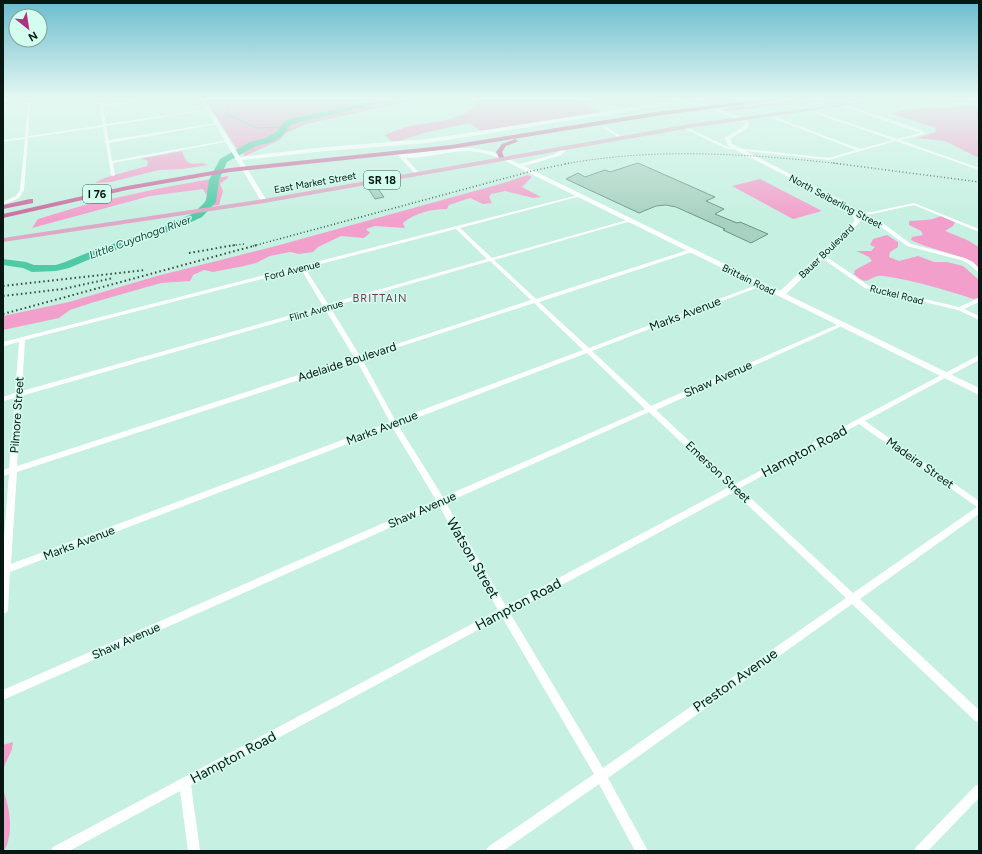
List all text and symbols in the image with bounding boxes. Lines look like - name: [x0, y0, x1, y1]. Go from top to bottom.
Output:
- north arrow: [8, 8, 48, 48]
- text: N: [26, 28, 40, 44]
- street label: East Market Street: [273, 169, 357, 196]
- road number: SR 18: [364, 171, 400, 189]
- street label: North Seiberling Street: [787, 171, 885, 232]
- road number: I 76: [83, 185, 111, 203]
- water label: Little Cuyahoga River: [88, 213, 194, 262]
- street label: Bauer Boulevard: [796, 221, 857, 281]
- street label: Ford Avenue: [263, 257, 322, 284]
- street label: Brittain Road: [720, 261, 778, 298]
- street label: Ruckel Road: [869, 282, 925, 307]
- district label: BRITTAIN: [353, 292, 407, 305]
- street label: Marks Avenue: [647, 294, 723, 334]
- street label: Flint Avenue: [288, 296, 345, 324]
- street label: Adelaide Boulevard: [296, 339, 398, 385]
- street label: Shaw Avenue: [682, 358, 755, 400]
- street label: Pilmore Street: [7, 376, 27, 454]
- street label: Marks Avenue: [344, 408, 420, 448]
- street label: Hampton Road: [758, 422, 850, 481]
- street label: Madeira Street: [883, 434, 957, 492]
- street label: Emerson Street: [683, 438, 754, 506]
- street label: Shaw Avenue: [386, 489, 459, 531]
- street label: Watson Street: [443, 515, 503, 602]
- street label: Marks Avenue: [41, 523, 117, 563]
- street label: Hampton Road: [472, 575, 564, 634]
- street label: Shaw Avenue: [90, 620, 163, 662]
- street label: Preston Avenue: [690, 645, 781, 716]
- street label: Hampton Road: [187, 728, 279, 787]

